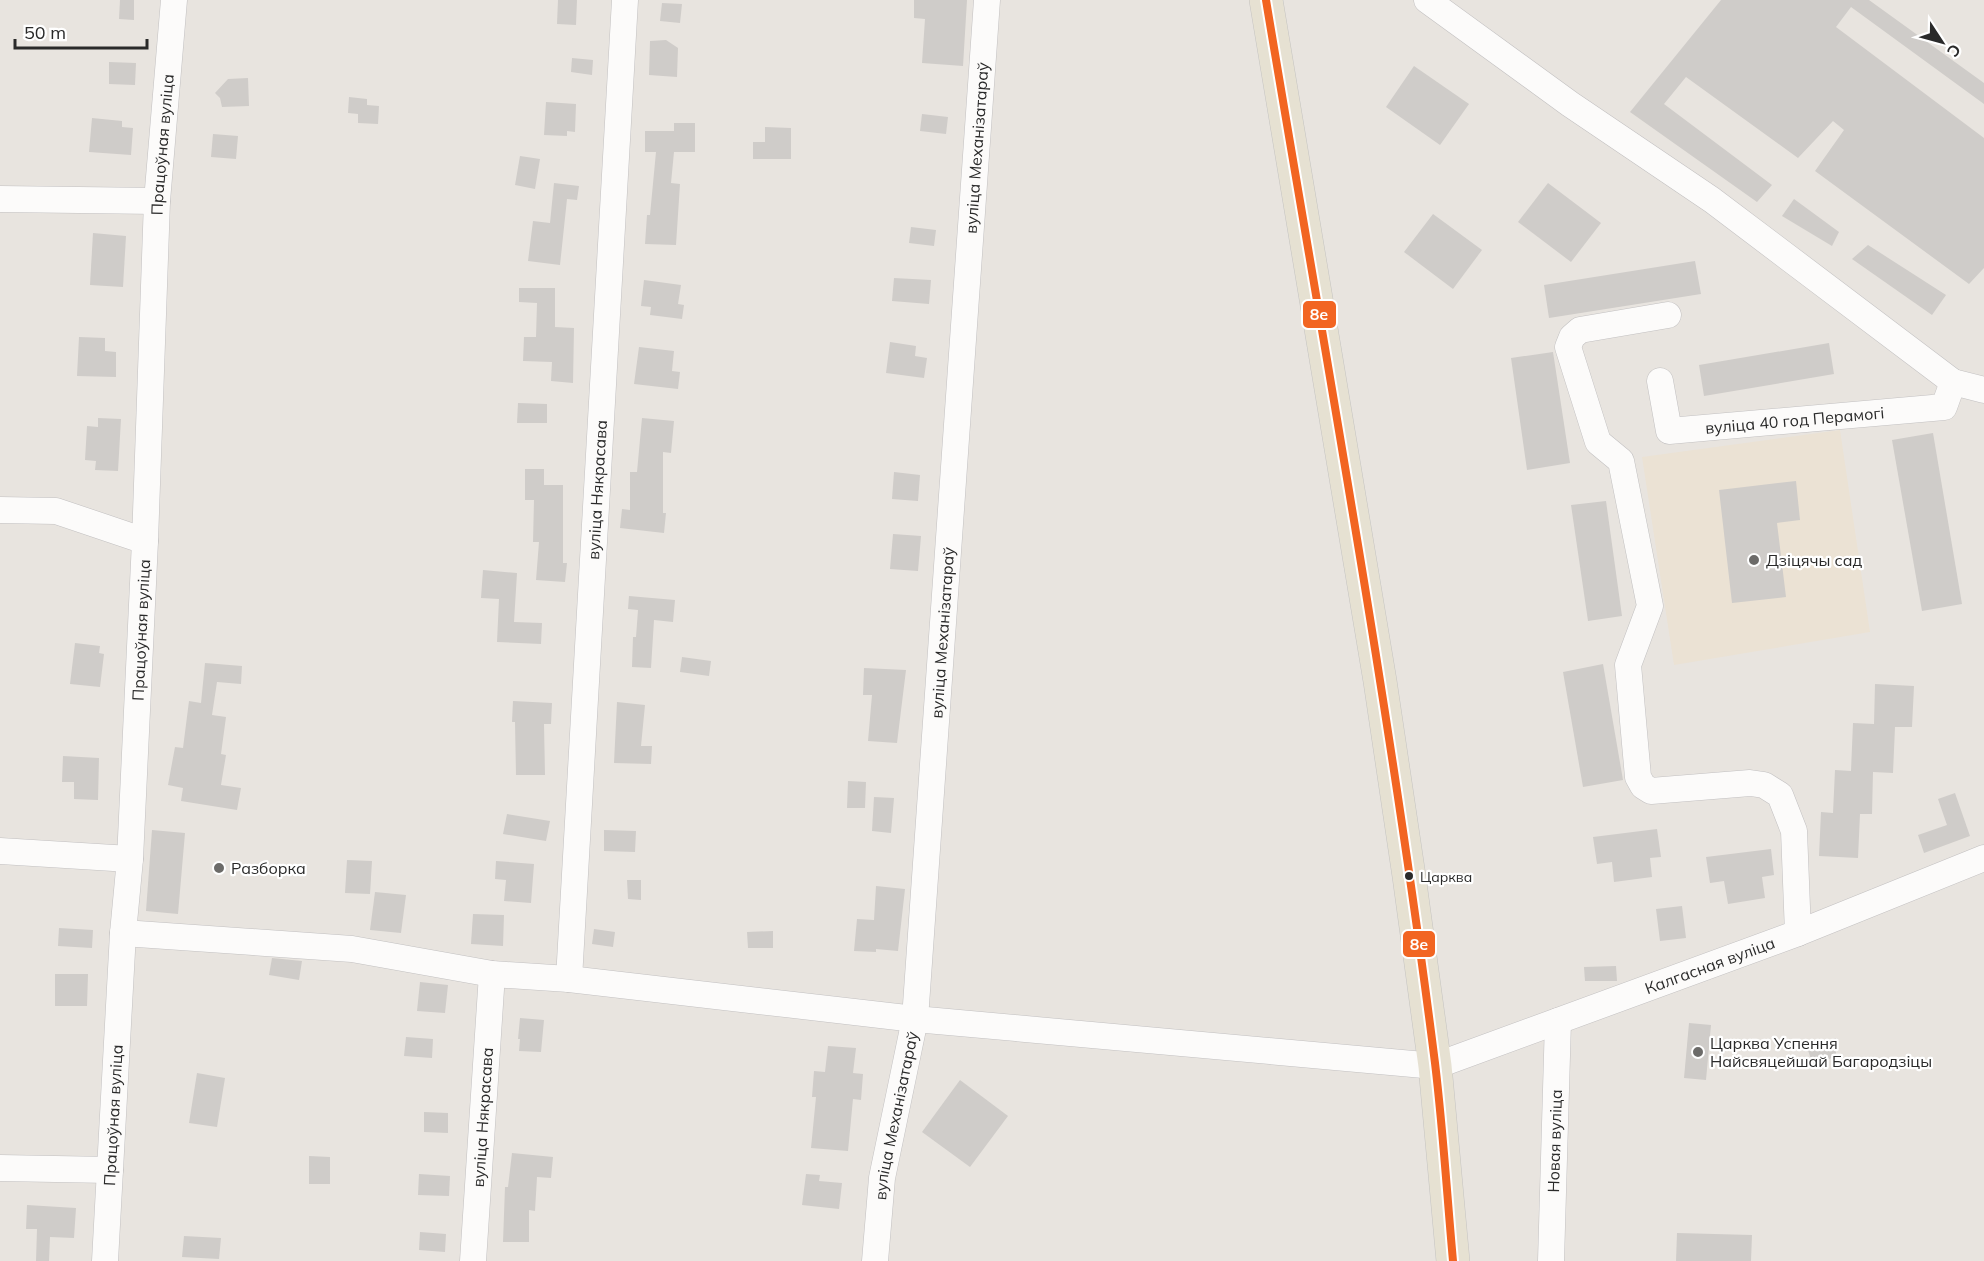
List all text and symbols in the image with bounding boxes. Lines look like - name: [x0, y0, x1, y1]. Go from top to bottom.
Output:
- scale bar: [15, 12, 147, 50]
- north arrow: [1912, 12, 1972, 72]
- text: 50 m: [24, 21, 66, 44]
- text: С: [1943, 41, 1965, 61]
- street label: вуліца Механізатараў: [961, 61, 993, 234]
- street label: Працоўная вуліца: [147, 73, 178, 216]
- line badge: 8е: [1302, 300, 1337, 329]
- text: 8е: [1310, 304, 1328, 324]
- street label: вуліца 40 год Перамогі: [1704, 402, 1885, 438]
- street label: вуліца Някрасава: [583, 419, 611, 560]
- street label: вуліца Механізатараў: [926, 546, 958, 719]
- place label: Дзіцячы сад: [1766, 550, 1862, 570]
- marker: Дзіцячы сад: [1747, 553, 1761, 567]
- street label: Працоўная вуліца: [127, 559, 154, 701]
- place label: Разборка: [231, 858, 306, 878]
- marker: Разборка: [212, 861, 226, 875]
- place label: Царква: [1420, 868, 1472, 886]
- marker: Царква: [1403, 870, 1415, 882]
- line badge: 8е: [1402, 930, 1436, 958]
- street label: Калгасная вуліца: [1642, 932, 1778, 998]
- text: 8е: [1410, 934, 1428, 954]
- street label: вуліца Механізатараў: [870, 1029, 922, 1201]
- place label: Царква Успення Найсвяцейшай Багародзіцы: [1710, 1033, 1932, 1071]
- street label: Працоўная вуліца: [99, 1044, 127, 1187]
- marker: Царква Успення Найсвяцейшай Багародзіцы: [1691, 1045, 1705, 1059]
- street label: вуліца Някрасава: [468, 1047, 497, 1188]
- street label: Новая вуліца: [1543, 1089, 1566, 1193]

